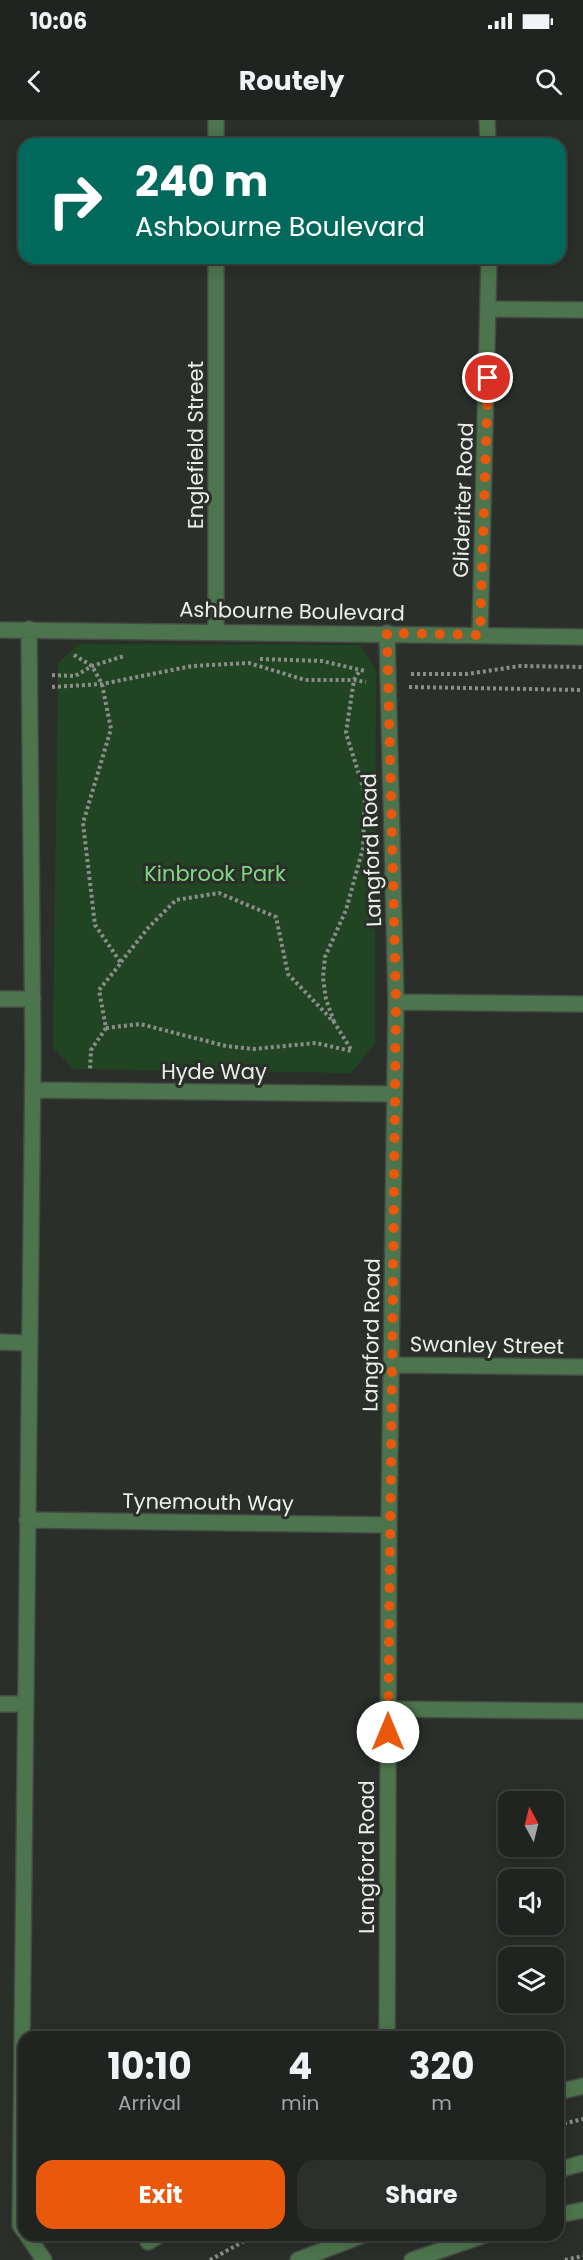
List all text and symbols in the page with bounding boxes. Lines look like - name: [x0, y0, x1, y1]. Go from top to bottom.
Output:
- text: 10:06: [30, 6, 87, 37]
- text: Routely: [239, 62, 344, 99]
- icon: back: [18, 65, 51, 98]
- icon: search: [532, 65, 565, 98]
- text: 240 m: [135, 152, 268, 211]
- icon: right: [36, 162, 114, 240]
- text: Ashbourne Boulevard: [135, 208, 425, 245]
- pin: [462, 352, 513, 403]
- street label: Englefield Street: [181, 361, 210, 529]
- icon: arrive: [471, 361, 504, 394]
- street label: Glideriter Road: [446, 422, 480, 578]
- street label: Ashbourne Boulevard: [179, 595, 405, 627]
- street label: Langford Road: [354, 773, 388, 927]
- park label: Kinbrook Park: [144, 859, 286, 888]
- street label: Hyde Way: [161, 1057, 267, 1086]
- street label: Langford Road: [355, 1258, 387, 1412]
- street label: Swanley Street: [410, 1329, 564, 1361]
- street label: Tynemouth Way: [122, 1486, 294, 1518]
- position arrow: [356, 1700, 420, 1764]
- street label: Langford Road: [352, 1780, 381, 1934]
- north arrow: [498, 1791, 564, 1857]
- map controls: [498, 1791, 564, 2013]
- button: sound: [498, 1869, 564, 1935]
- button: layers: [498, 1947, 564, 2013]
- text: 10:10: [107, 2041, 192, 2092]
- text: 4: [288, 2041, 312, 2092]
- text: 320: [409, 2041, 475, 2092]
- text: Arrival: [118, 2089, 181, 2117]
- text: min: [281, 2089, 319, 2117]
- text: m: [431, 2089, 452, 2117]
- button: Exit: [36, 2160, 285, 2229]
- button: Share: [297, 2160, 546, 2229]

